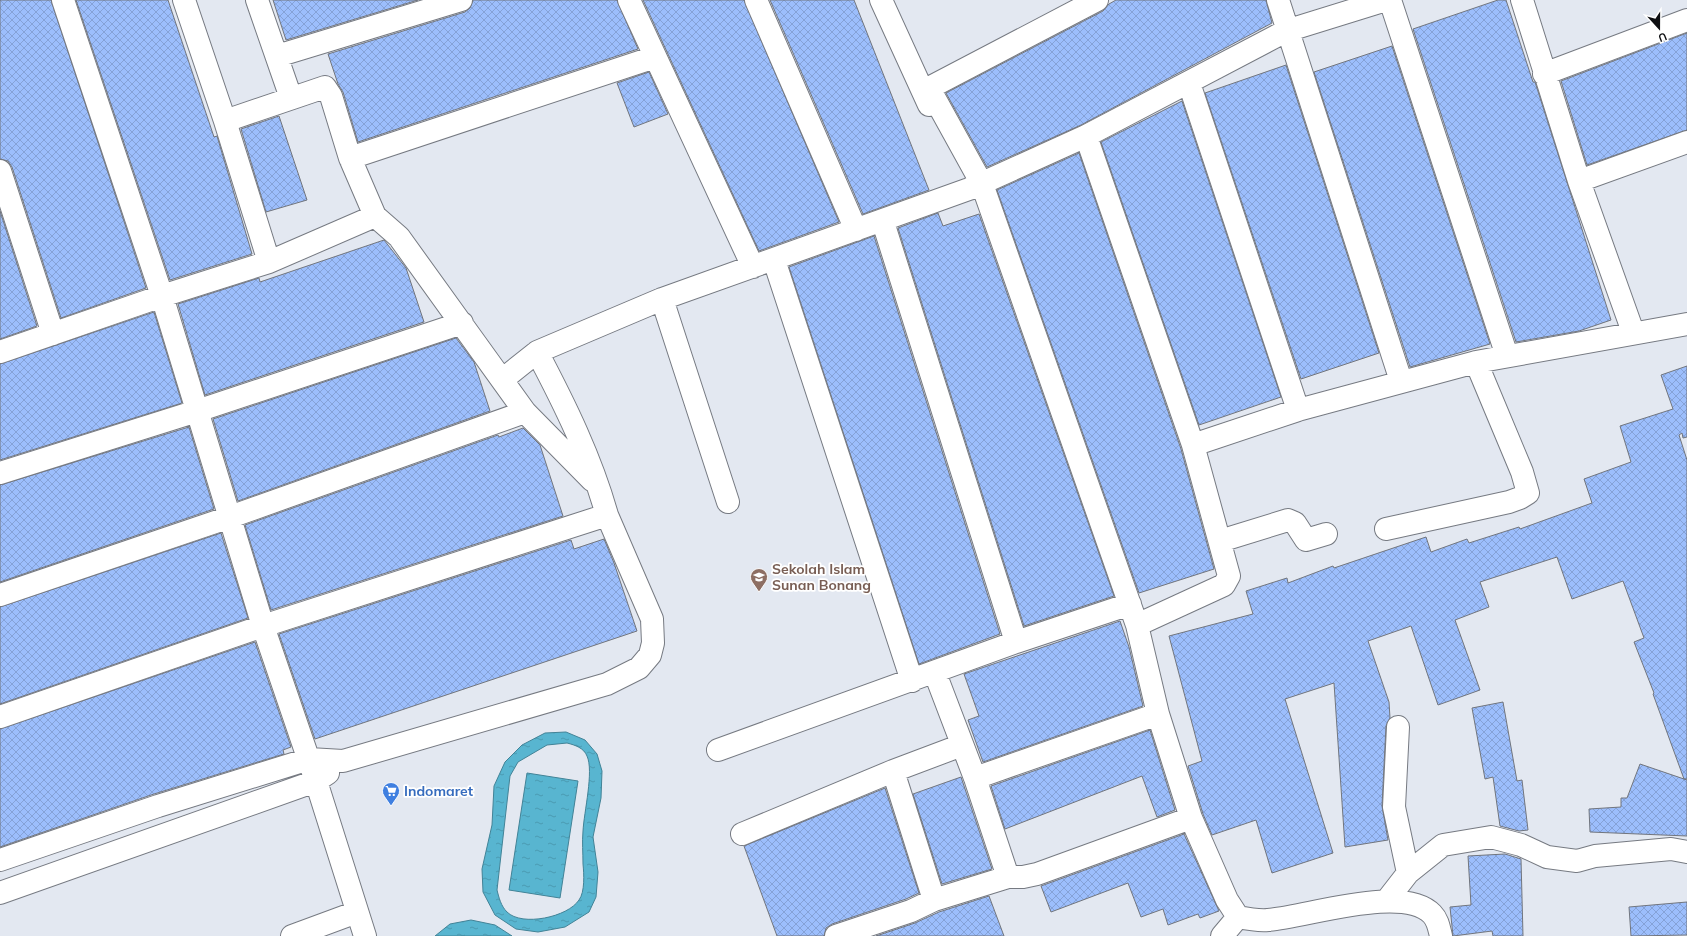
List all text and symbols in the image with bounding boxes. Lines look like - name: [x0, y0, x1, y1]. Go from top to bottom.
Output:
- north arrow: [1639, 8, 1679, 48]
- text: U: [1656, 29, 1669, 45]
- place label: Sekolah Islam Sunan Bonang: [772, 560, 871, 594]
- school or university icon: Sekolah Islam Sunan Bonang: [749, 567, 769, 592]
- supermarket icon: Indomaret: [381, 781, 401, 806]
- place label: Indomaret: [404, 782, 474, 800]

